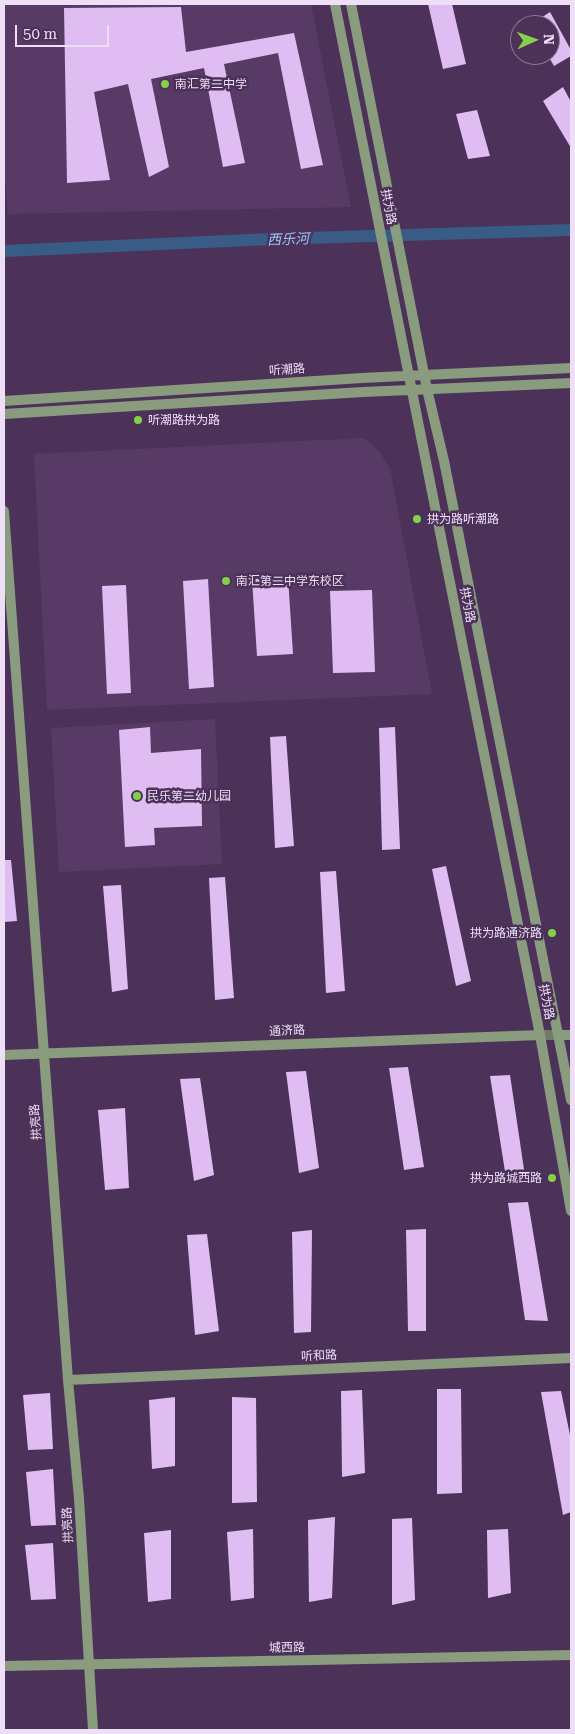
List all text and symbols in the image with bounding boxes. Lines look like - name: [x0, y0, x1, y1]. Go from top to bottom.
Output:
- scale bar: [18, 15, 111, 47]
- north arrow: [510, 15, 560, 65]
- text: 50 m: [23, 25, 57, 43]
- text: N: [541, 34, 557, 45]
- place label: 南汇第二中学: [175, 77, 247, 91]
- marker: 南汇第二中学: [159, 78, 171, 90]
- street label: 拱为路: [377, 188, 399, 226]
- water label: 西乐河: [267, 231, 309, 249]
- street label: 听潮路: [269, 362, 305, 378]
- place label: 听潮路拱为路: [148, 413, 220, 427]
- marker: 听潮路拱为路: [132, 414, 144, 426]
- place label: 拱为路听潮路: [427, 512, 499, 526]
- marker: 拱为路听潮路: [411, 513, 423, 525]
- place label: 南汇第二中学东校区: [236, 574, 344, 588]
- marker: 南汇第二中学东校区: [220, 575, 232, 587]
- street label: 拱为路: [456, 586, 478, 624]
- place label: 民乐第二幼儿园: [147, 789, 231, 803]
- marker: 民乐第二幼儿园: [131, 790, 143, 802]
- place label: 拱为路通济路: [470, 926, 542, 940]
- marker: 拱为路通济路: [546, 927, 558, 939]
- street label: 拱为路: [535, 983, 557, 1021]
- street label: 通济路: [269, 1023, 305, 1039]
- street label: 拱亮路: [28, 1104, 44, 1140]
- place label: 拱为路城西路: [470, 1171, 542, 1185]
- marker: 拱为路城西路: [546, 1172, 558, 1184]
- street label: 听和路: [301, 1348, 337, 1364]
- street label: 拱亮路: [60, 1507, 76, 1543]
- street label: 城西路: [269, 1640, 305, 1656]

